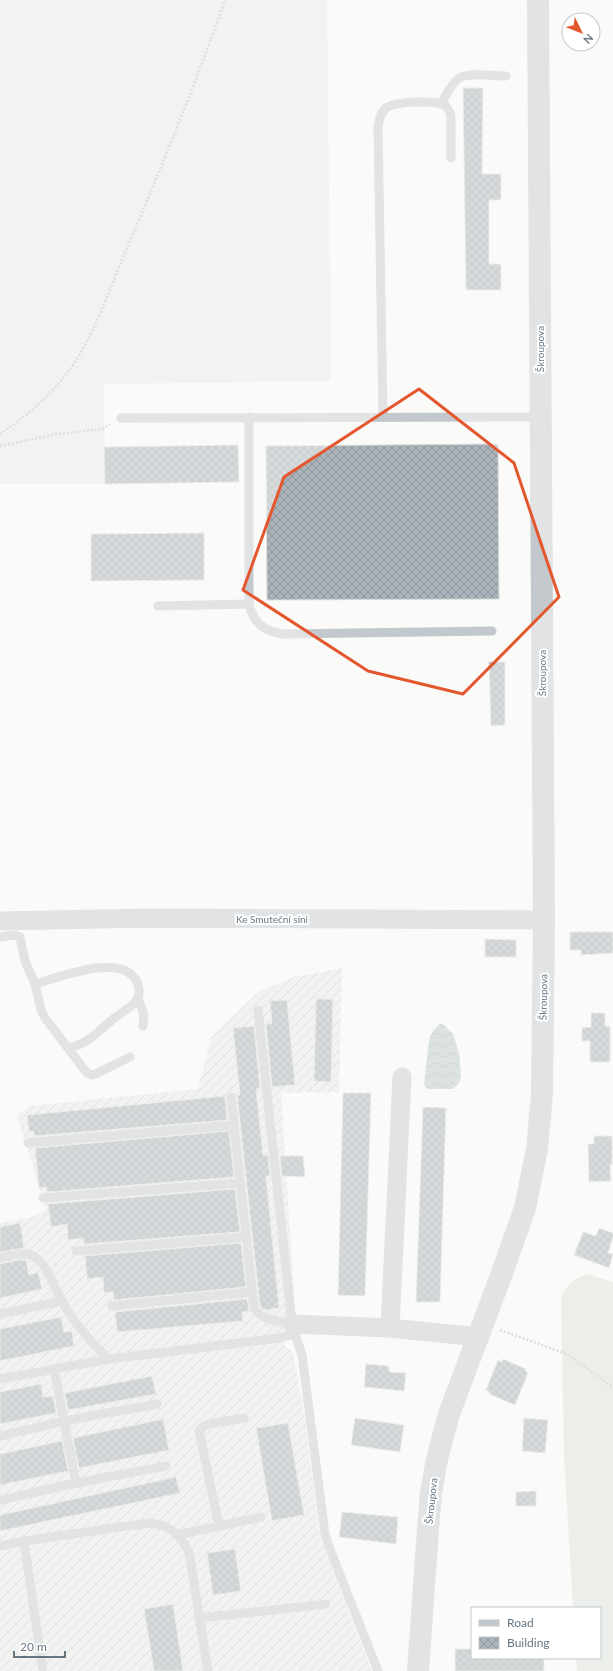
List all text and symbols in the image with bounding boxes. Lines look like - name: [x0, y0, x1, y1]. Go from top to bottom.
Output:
- north arrow: [561, 12, 601, 52]
- text: N: [581, 32, 596, 47]
- street label: Škroupova: [534, 326, 546, 372]
- street label: Škroupova: [536, 650, 548, 696]
- street label: Ke Smuteční síni: [236, 913, 308, 925]
- street label: Škroupova: [537, 974, 549, 1020]
- street label: Škroupova: [423, 1477, 439, 1525]
- legend: [471, 1607, 601, 1659]
- text: Road: [507, 1615, 534, 1630]
- scale bar: [14, 1633, 65, 1659]
- text: Building: [507, 1635, 550, 1650]
- text: 20 m: [20, 1639, 47, 1654]

